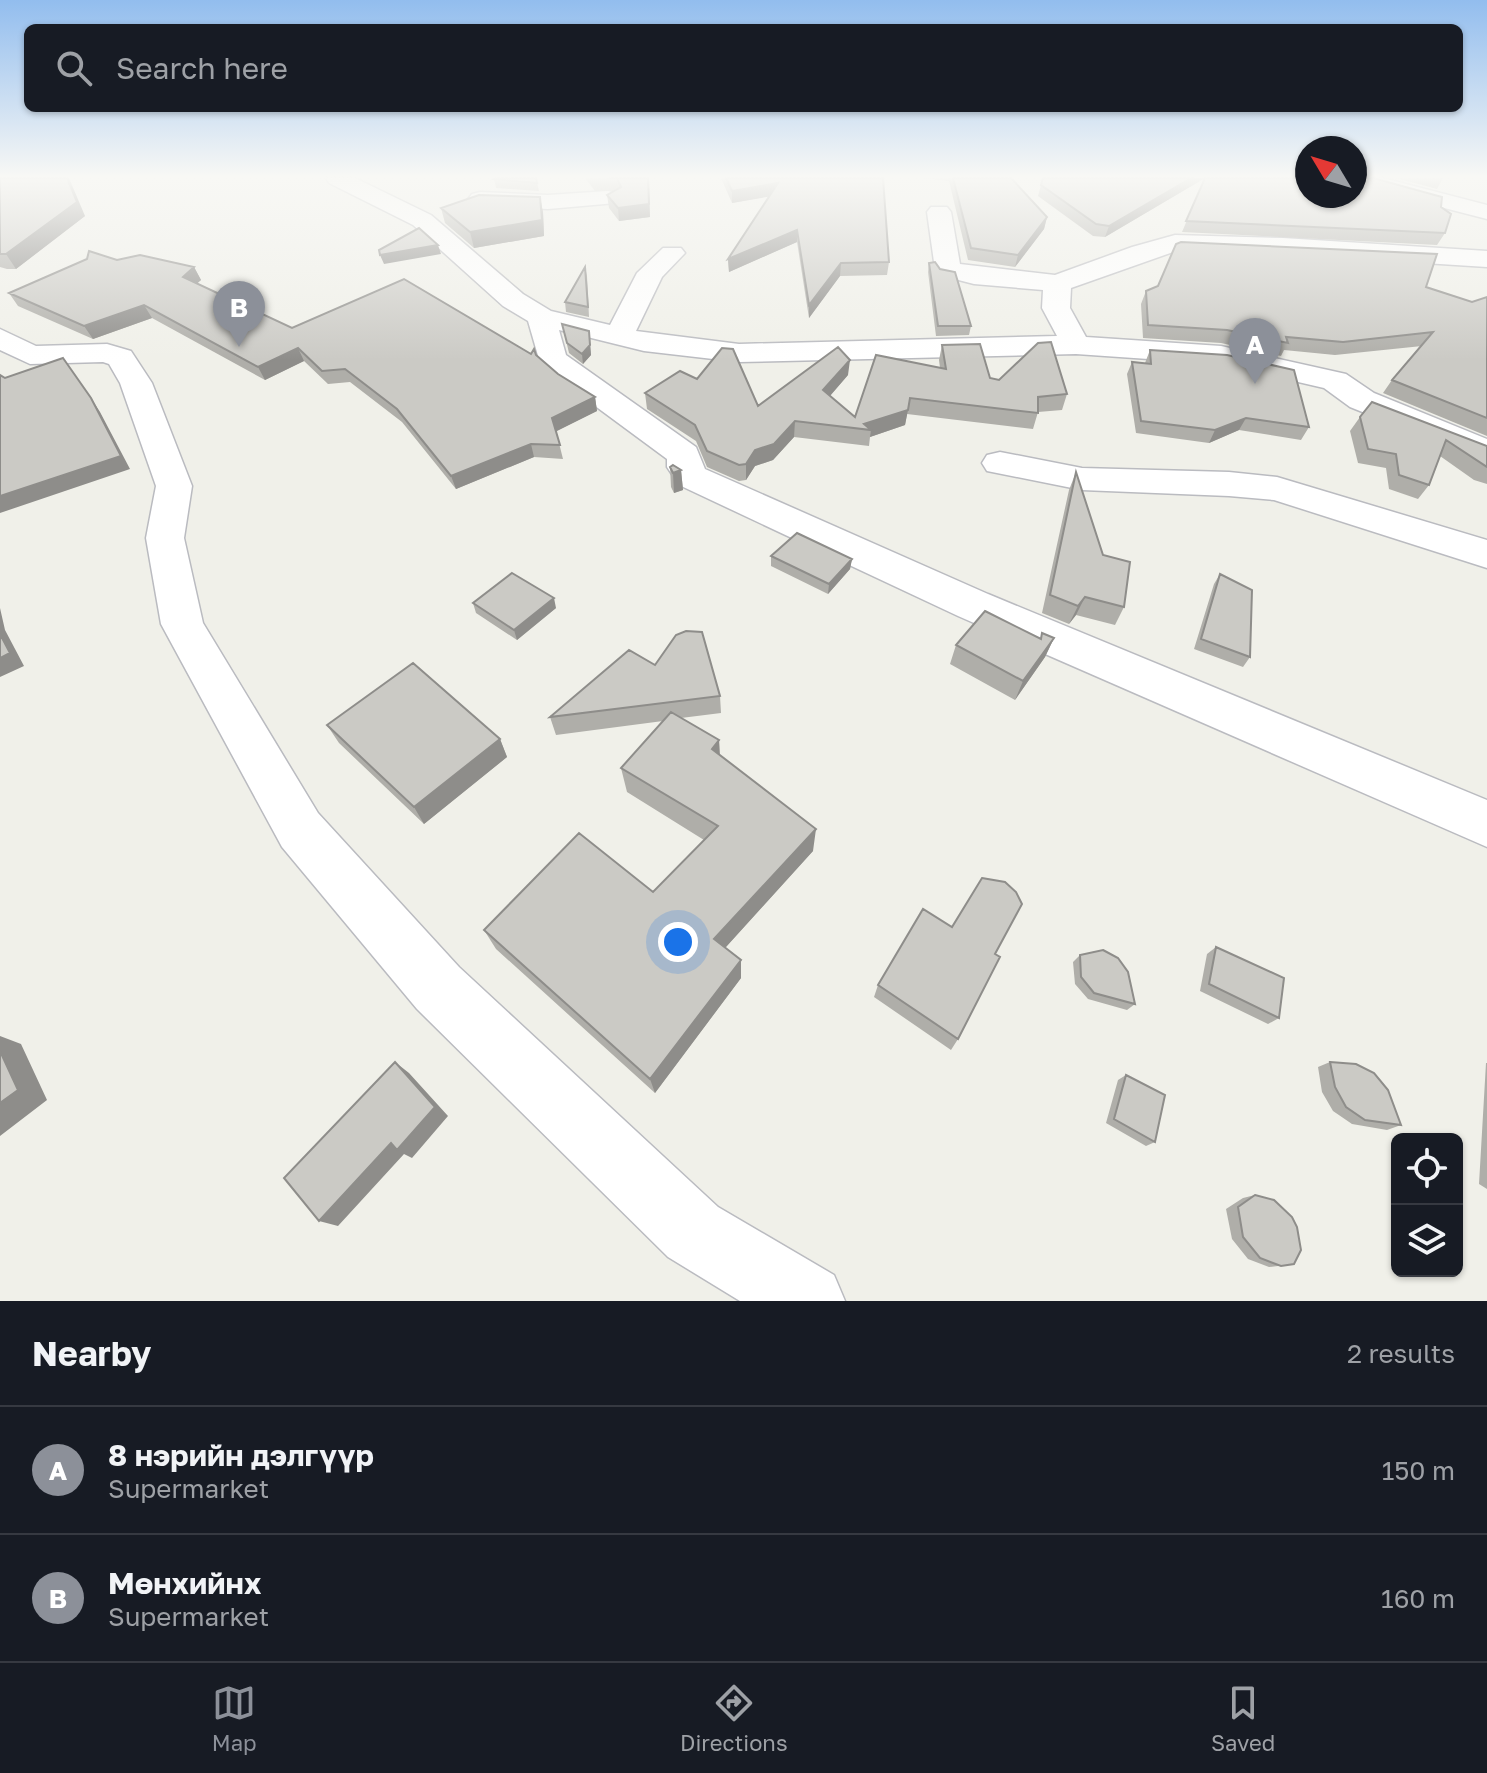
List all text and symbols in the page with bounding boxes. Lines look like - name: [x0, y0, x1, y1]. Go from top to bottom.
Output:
- search box: [24, 24, 1463, 112]
- icon: search: [52, 46, 96, 90]
- text: Search here: [116, 50, 288, 86]
- north arrow: [1295, 136, 1367, 208]
- pin: B: [213, 281, 265, 347]
- pin: A: [1229, 318, 1281, 384]
- your location: [658, 922, 698, 962]
- map controls: [1391, 1133, 1463, 1277]
- button: locate: [1391, 1133, 1463, 1205]
- button: layers: [1391, 1205, 1463, 1277]
- text: Nearby: [32, 1333, 152, 1373]
- text: 2 results: [1347, 1338, 1455, 1369]
- text: 8 нэрийн дэлгүүр: [108, 1437, 374, 1473]
- text: A: [49, 1455, 67, 1486]
- text: 150 m: [1382, 1455, 1455, 1486]
- text: Supermarket: [108, 1473, 269, 1504]
- text: Мөнхийнх: [108, 1565, 261, 1601]
- text: B: [49, 1583, 67, 1614]
- text: 160 m: [1381, 1583, 1455, 1614]
- text: Supermarket: [108, 1601, 269, 1632]
- tab: Map: [212, 1681, 257, 1756]
- tab: Directions: [680, 1681, 788, 1756]
- tab: Saved: [1211, 1681, 1275, 1756]

